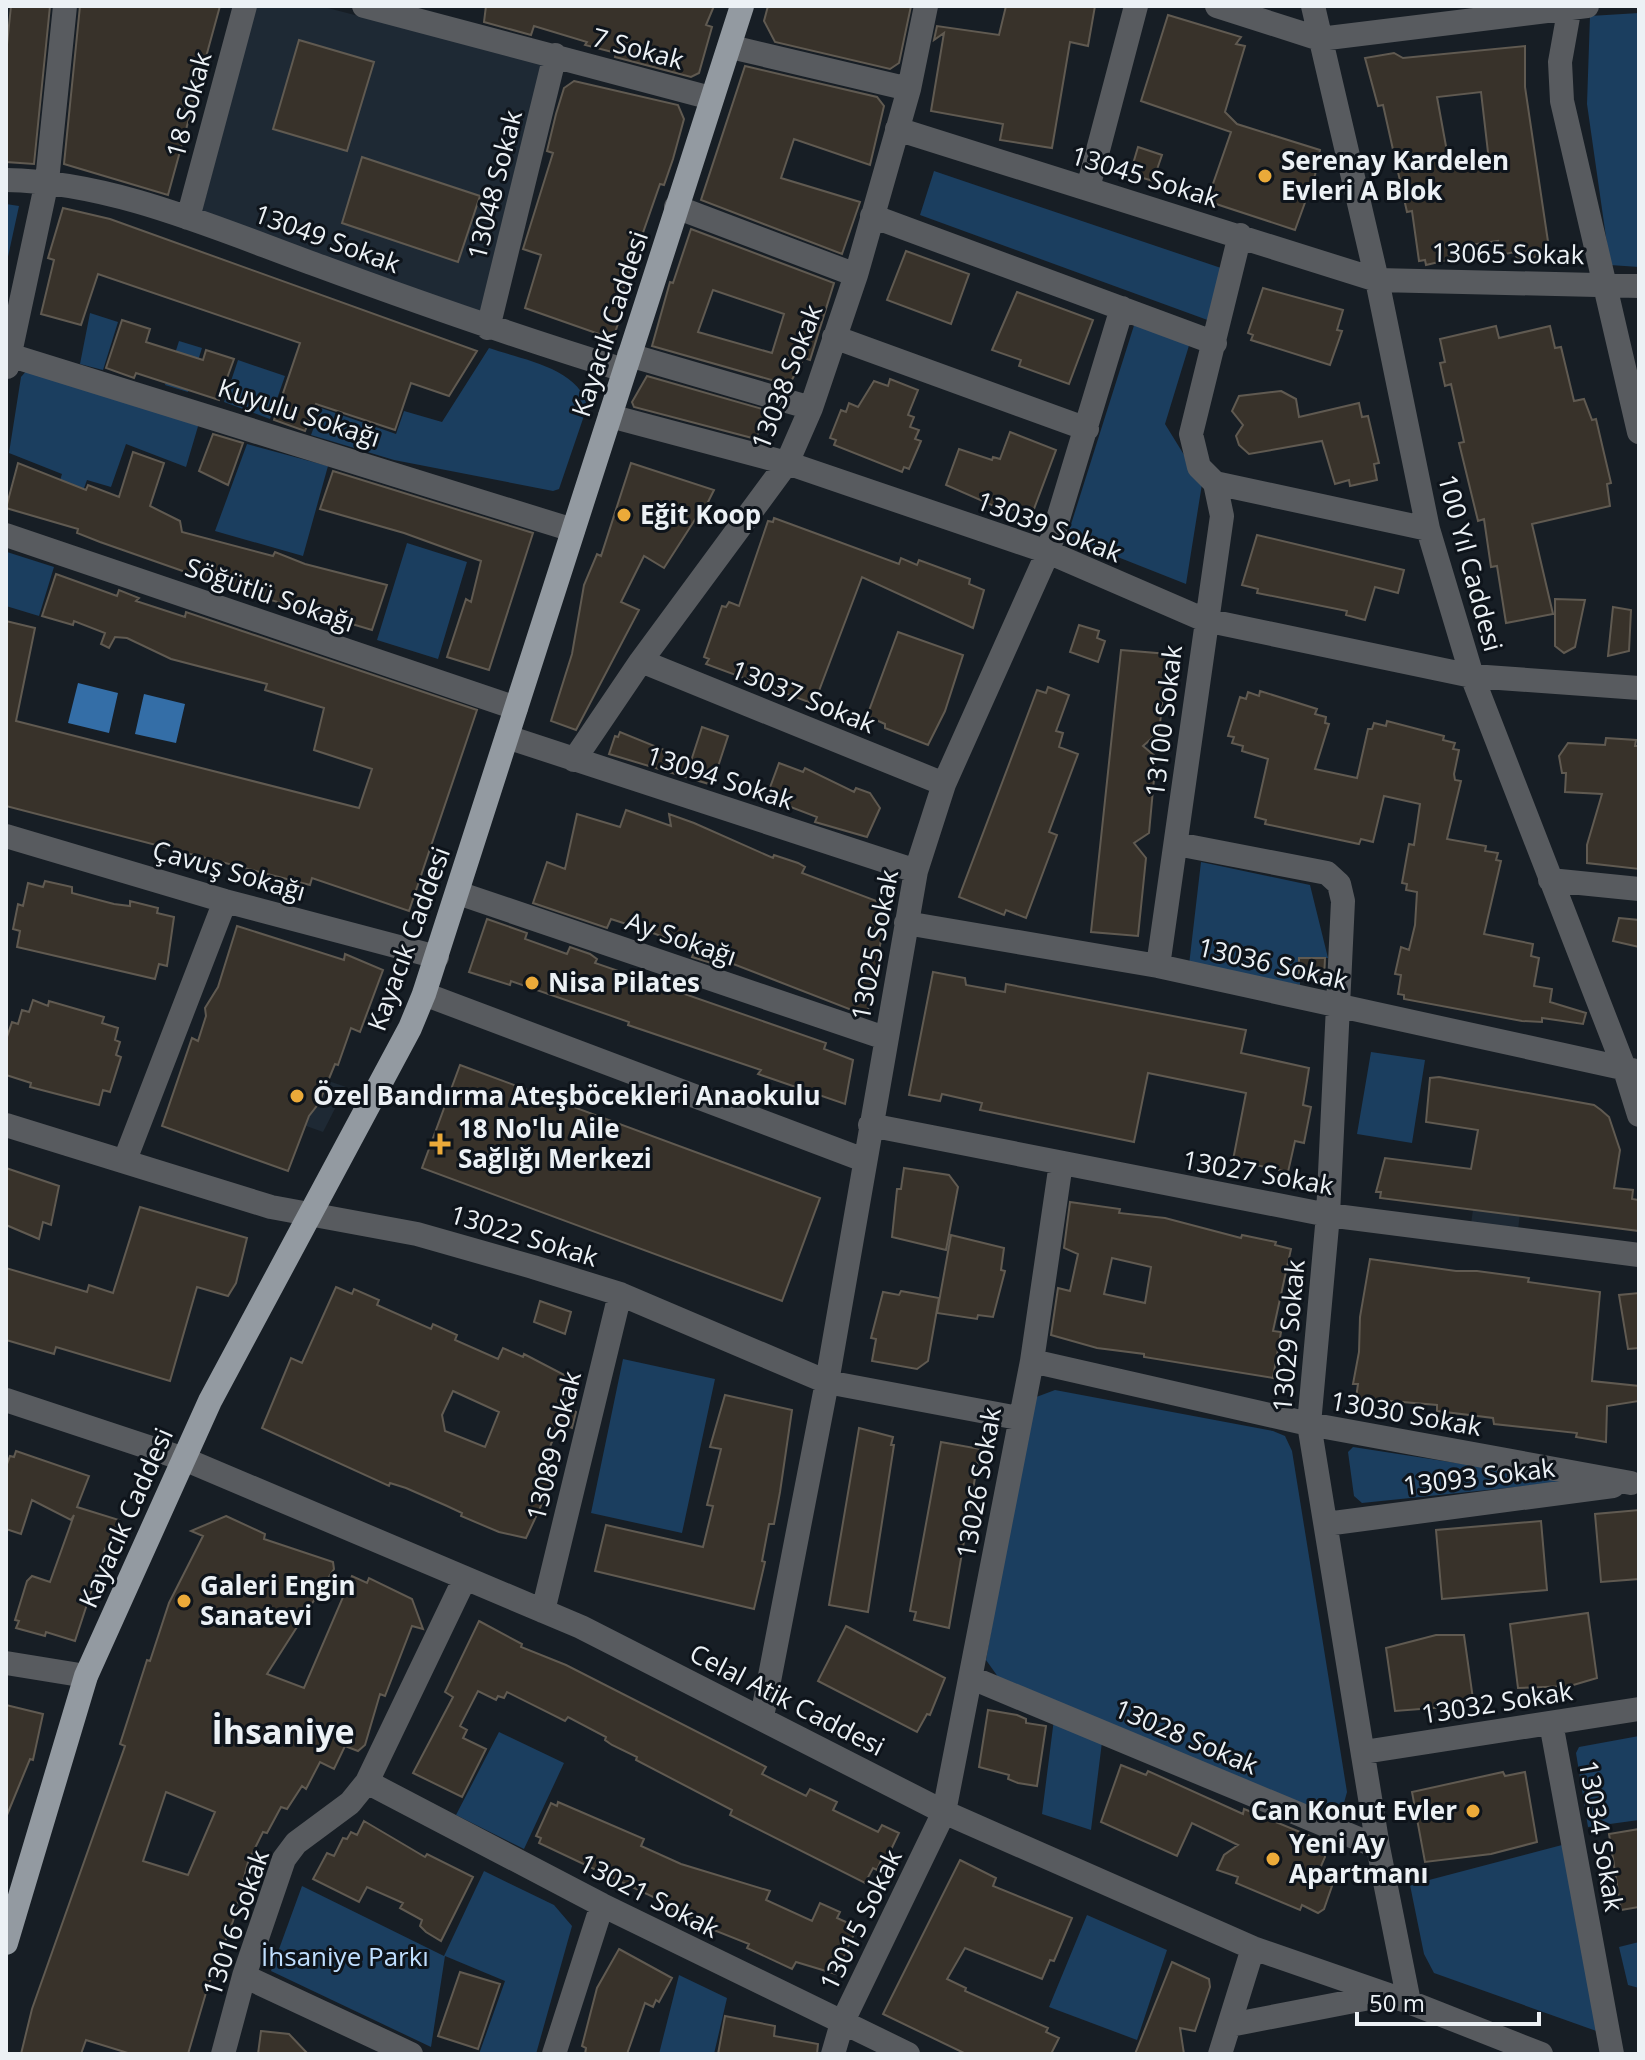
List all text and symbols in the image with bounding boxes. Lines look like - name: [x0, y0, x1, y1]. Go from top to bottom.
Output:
- street label: 7 Sokak: [589, 19, 688, 78]
- street label: 18 Sokak: [157, 48, 220, 162]
- street label: 13048 Sokak: [458, 106, 530, 263]
- street label: 13045 Sokak: [1067, 137, 1224, 216]
- place label: Serenay Kardelen Evleri A Blok: [1281, 142, 1509, 208]
- marker: Serenay Kardelen Evleri A Blok: [1256, 167, 1274, 185]
- street label: 13049 Sokak: [249, 195, 406, 281]
- street label: Kayacık Caddesi: [562, 226, 656, 421]
- street label: 13065 Sokak: [1431, 234, 1585, 272]
- street label: 13038 Sokak: [742, 299, 830, 454]
- street label: Kuyulu Sokağı: [213, 369, 385, 455]
- street label: 100 Yıl Caddesi: [1430, 470, 1512, 655]
- street label: 13039 Sokak: [972, 482, 1127, 570]
- place label: Eğit Koop: [640, 496, 761, 532]
- marker: Eğit Koop: [615, 506, 633, 524]
- street label: Söğütlü Sokağı: [181, 548, 360, 640]
- street label: 13100 Sokak: [1136, 643, 1190, 799]
- street label: 13037 Sokak: [726, 651, 881, 742]
- street label: 13094 Sokak: [642, 736, 799, 818]
- street label: Çavuş Sokağı: [149, 831, 310, 909]
- street label: Kayacık Caddesi: [358, 842, 458, 1036]
- street label: 13025 Sokak: [842, 866, 906, 1023]
- street label: Ay Sokağı: [621, 902, 742, 974]
- street label: 13036 Sokak: [1195, 928, 1352, 998]
- place label: Nisa Pilates: [548, 964, 700, 1000]
- marker: Nisa Pilates: [523, 974, 541, 992]
- place label: Özel Bandırma Ateşböcekleri Anaokulu: [313, 1077, 821, 1113]
- marker: Özel Bandırma Ateşböcekleri Anaokulu: [288, 1087, 306, 1105]
- place label: 18 No'lu Aile Sağlığı Merkezi: [458, 1110, 652, 1176]
- marker: 18 No'lu Aile Sağlığı Merkezi: [429, 1133, 451, 1155]
- street label: 13027 Sokak: [1180, 1141, 1337, 1203]
- street label: 13022 Sokak: [446, 1196, 603, 1275]
- street label: 13029 Sokak: [1263, 1258, 1313, 1414]
- street label: 13089 Sokak: [517, 1367, 589, 1524]
- street label: 13030 Sokak: [1328, 1382, 1485, 1444]
- street label: 13026 Sokak: [947, 1404, 1009, 1561]
- street label: Kayacık Caddesi: [69, 1422, 181, 1613]
- street label: 13093 Sokak: [1401, 1449, 1557, 1503]
- place label: Galeri Engin Sanatevi: [200, 1567, 356, 1633]
- marker: Galeri Engin Sanatevi: [175, 1592, 193, 1610]
- street label: Celal Atik Caddesi: [684, 1634, 891, 1764]
- street label: 13032 Sokak: [1419, 1672, 1575, 1732]
- street label: 13028 Sokak: [1109, 1690, 1264, 1783]
- district label: İhsaniye: [211, 1708, 355, 1754]
- street label: 13034 Sokak: [1571, 1757, 1633, 1915]
- place label: Can Konut Evler: [1251, 1792, 1457, 1828]
- marker: Can Konut Evler: [1464, 1802, 1482, 1820]
- place label: Yeni Ay Apartmanı: [1289, 1825, 1428, 1891]
- street label: 13015 Sokak: [810, 1843, 910, 1996]
- street label: 13016 Sokak: [193, 1844, 277, 2001]
- street label: 13021 Sokak: [573, 1844, 726, 1946]
- marker: Yeni Ay Apartmanı: [1264, 1850, 1282, 1868]
- park label: İhsaniye Parkı: [261, 1938, 429, 1974]
- scale bar: [1357, 1976, 1539, 2026]
- text: 50 m: [1369, 1986, 1425, 2019]

